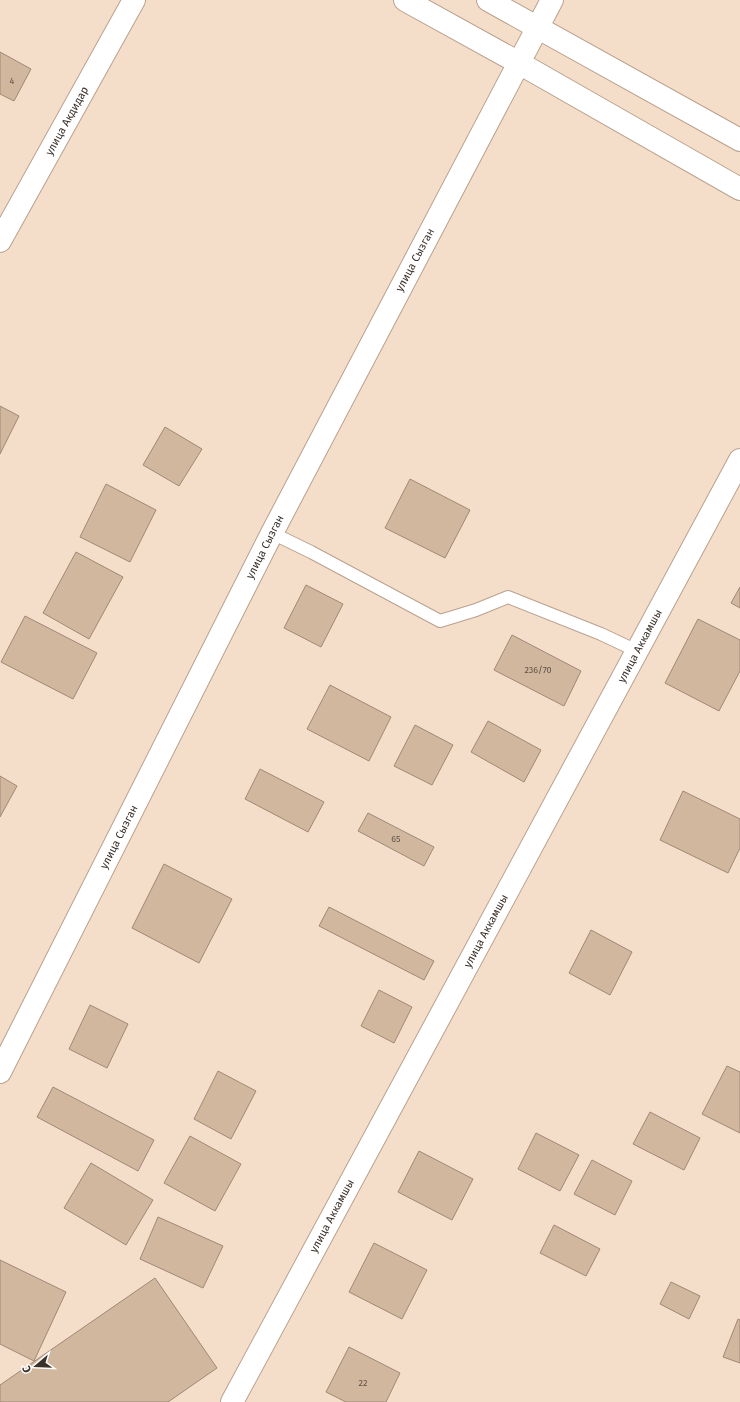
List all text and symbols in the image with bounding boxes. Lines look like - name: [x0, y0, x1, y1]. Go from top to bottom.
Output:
- house number: 4: [10, 76, 15, 86]
- street label: улица Акдидар: [43, 84, 91, 158]
- street label: улица Сызган: [393, 226, 437, 294]
- street label: улица Сызган: [243, 513, 287, 581]
- street label: улица Аккамшы: [615, 607, 665, 685]
- house number: 236/70: [524, 665, 552, 675]
- street label: улица Сызган: [97, 803, 141, 871]
- house number: 65: [391, 834, 401, 844]
- street label: улица Аккамшы: [461, 892, 511, 970]
- street label: улица Аккамшы: [307, 1177, 357, 1255]
- north arrow: [16, 1346, 56, 1386]
- text: С: [20, 1363, 34, 1374]
- house number: 22: [359, 1378, 367, 1388]

